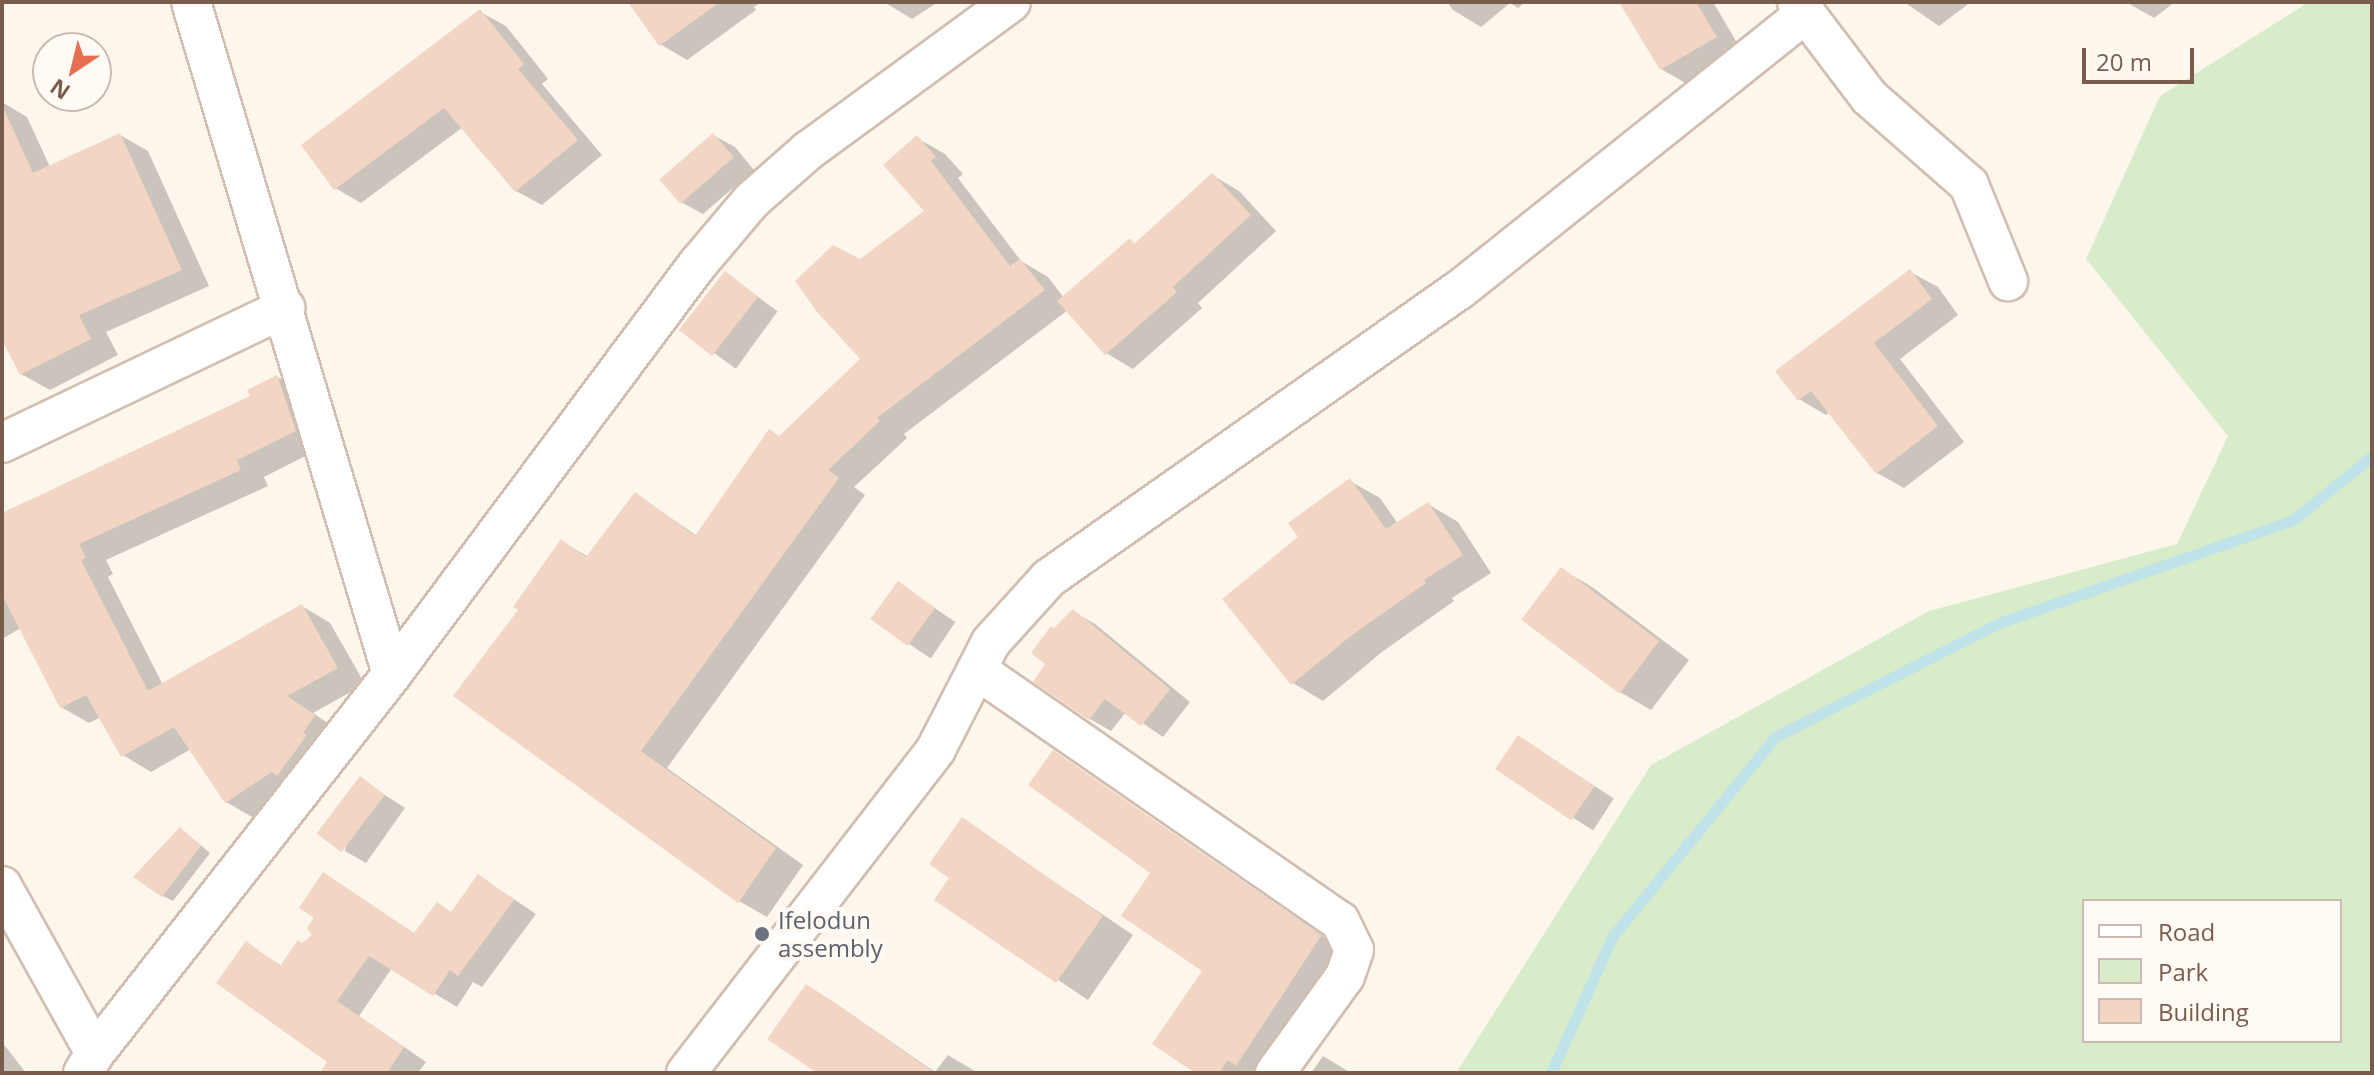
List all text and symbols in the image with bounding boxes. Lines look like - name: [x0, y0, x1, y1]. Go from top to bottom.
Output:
- north arrow: [32, 32, 112, 112]
- scale bar: [2086, 32, 2198, 82]
- text: 20 m: [2096, 45, 2152, 78]
- text: N: [43, 73, 75, 107]
- legend: [2082, 899, 2342, 1043]
- place label: Ifelodun assembly: [778, 906, 883, 962]
- text: Road: [2158, 915, 2215, 948]
- marker: Ifelodun assembly: [753, 925, 771, 943]
- text: Park: [2158, 955, 2208, 988]
- text: Building: [2158, 995, 2249, 1028]

